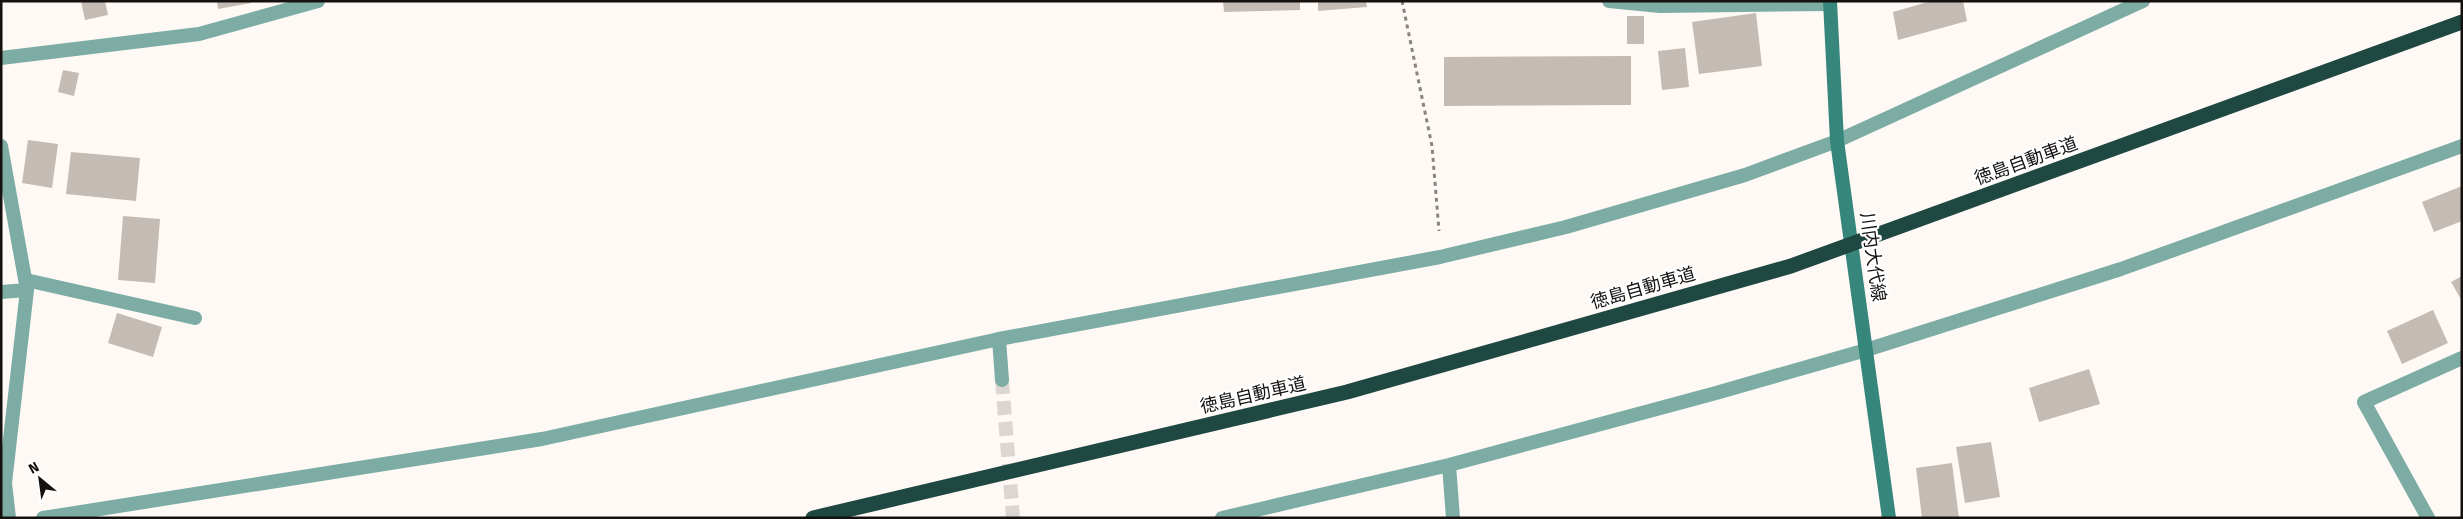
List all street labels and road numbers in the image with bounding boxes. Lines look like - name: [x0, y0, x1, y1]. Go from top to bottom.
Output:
- street label: 徳島自動車道: [1971, 132, 2081, 190]
- street label: 川内大代線: [1856, 211, 1890, 303]
- street label: 徳島自動車道: [1588, 263, 1698, 313]
- street label: 徳島自動車道: [1198, 372, 1308, 418]

